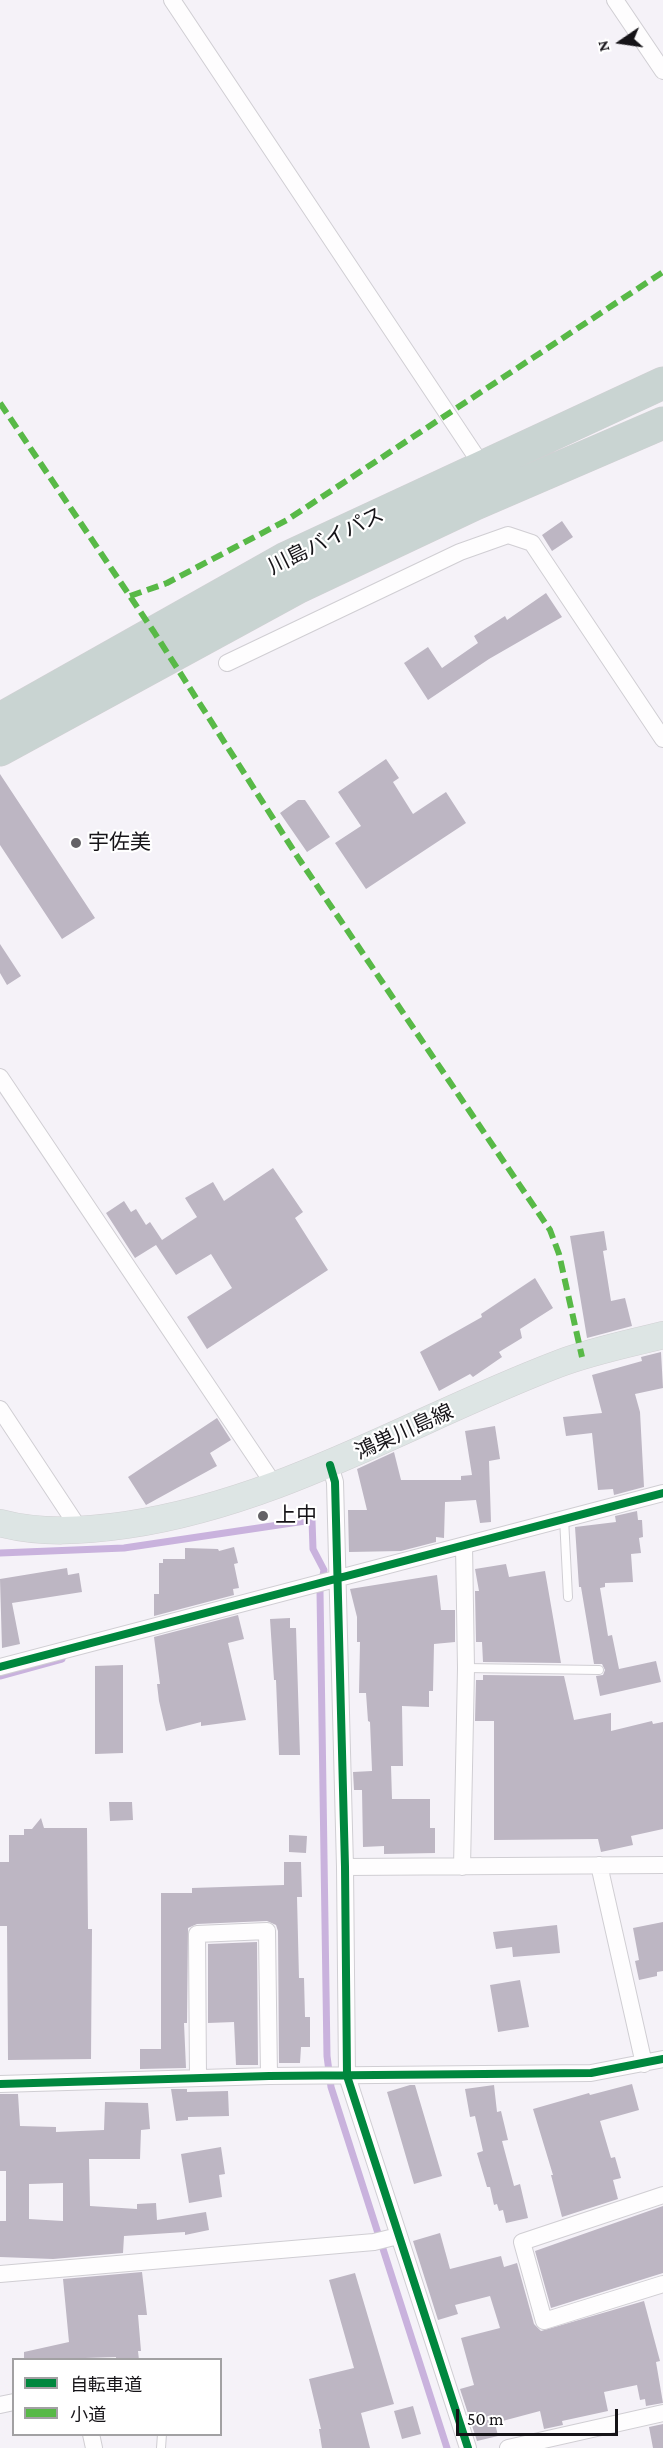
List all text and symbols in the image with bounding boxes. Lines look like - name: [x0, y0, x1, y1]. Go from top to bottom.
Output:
- north arrow: [591, 12, 651, 72]
- text: N: [593, 39, 612, 53]
- street label: 川島バイパス: [264, 502, 388, 580]
- place label: 宇佐美: [88, 830, 151, 856]
- marker: 宇佐美: [69, 836, 83, 850]
- street label: 鴻巣川島線: [351, 1399, 457, 1465]
- place label: 上中: [275, 1503, 317, 1529]
- marker: 上中: [256, 1509, 270, 1523]
- legend: [12, 2358, 222, 2436]
- text: 自転車道: [70, 2375, 142, 2395]
- scale bar: [459, 2397, 621, 2435]
- text: 小道: [70, 2405, 106, 2425]
- text: 50 m: [467, 2409, 504, 2429]

